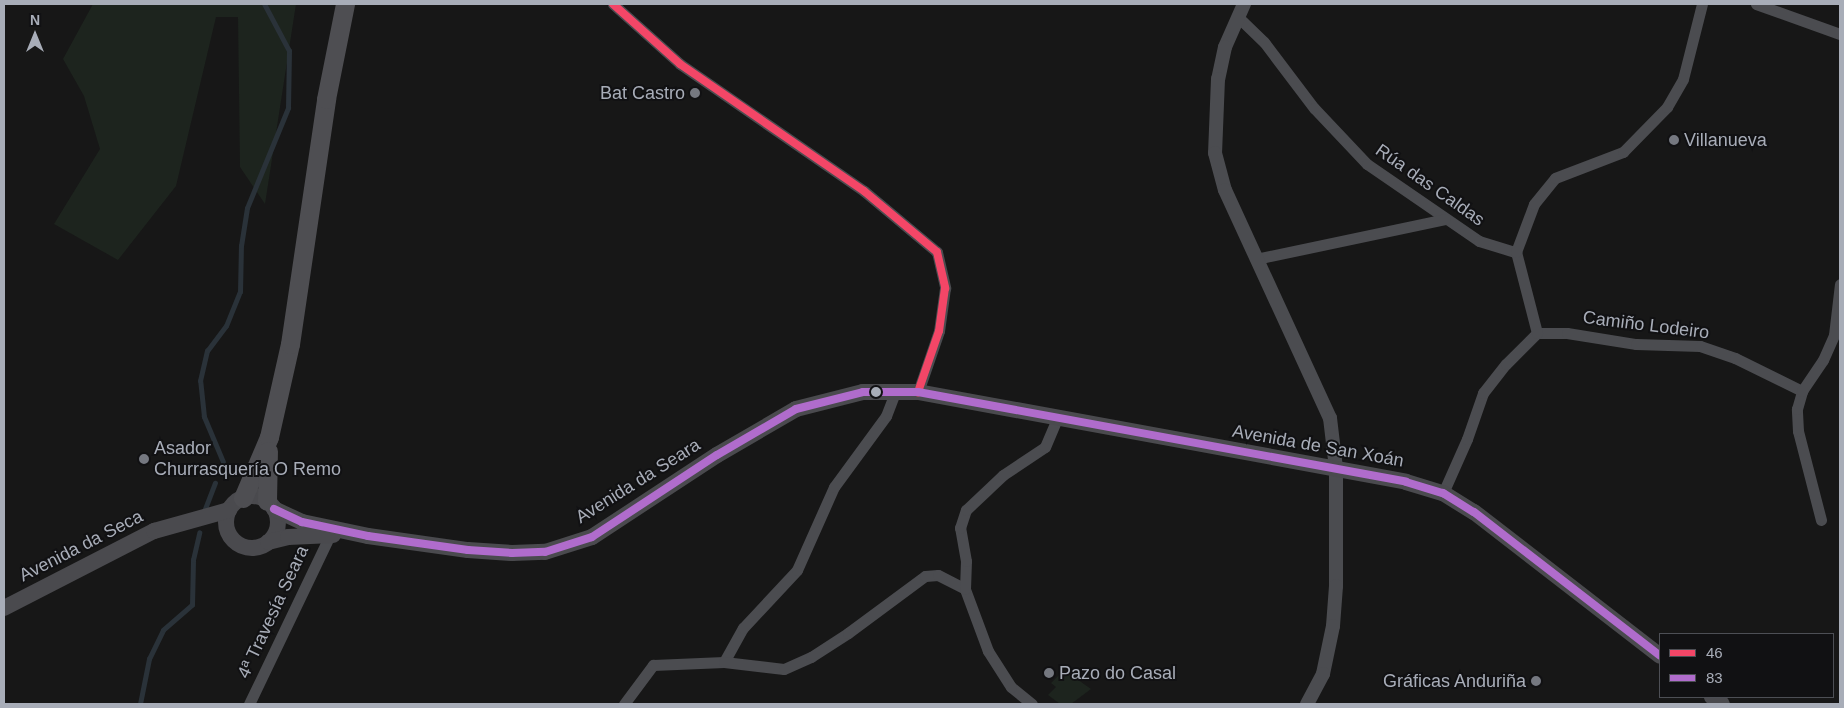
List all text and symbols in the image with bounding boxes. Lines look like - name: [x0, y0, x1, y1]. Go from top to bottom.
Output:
- north arrow: [10, 10, 60, 60]
- text: N: [30, 12, 40, 28]
- place label: Bat Castro: [600, 82, 685, 104]
- marker: Bat Castro: [689, 87, 701, 99]
- place label: Villanueva: [1684, 129, 1767, 151]
- marker: Villanueva: [1668, 134, 1680, 146]
- street label: Rúa das Caldas: [1371, 139, 1489, 231]
- street label: Camiño Lodeiro: [1582, 307, 1710, 343]
- unlabelled marker: [871, 387, 881, 397]
- street label: Avenida de San Xoán: [1231, 420, 1405, 472]
- street label: Avenida da Seara: [572, 434, 704, 528]
- place label: Asador Churrasquería O Remo: [154, 438, 341, 480]
- marker: Asador Churrasquería O Remo: [138, 453, 150, 465]
- street label: Avenida da Seca: [16, 506, 146, 586]
- street label: 4ª Travesía Seara: [233, 542, 313, 682]
- legend: [1659, 633, 1834, 698]
- text: 46: [1706, 644, 1723, 661]
- place label: Pazo do Casal: [1059, 662, 1176, 684]
- marker: Pazo do Casal: [1043, 667, 1055, 679]
- text: 83: [1706, 669, 1723, 686]
- place label: Gráficas Anduriña: [1382, 670, 1526, 692]
- marker: Gráficas Anduriña: [1530, 675, 1542, 687]

